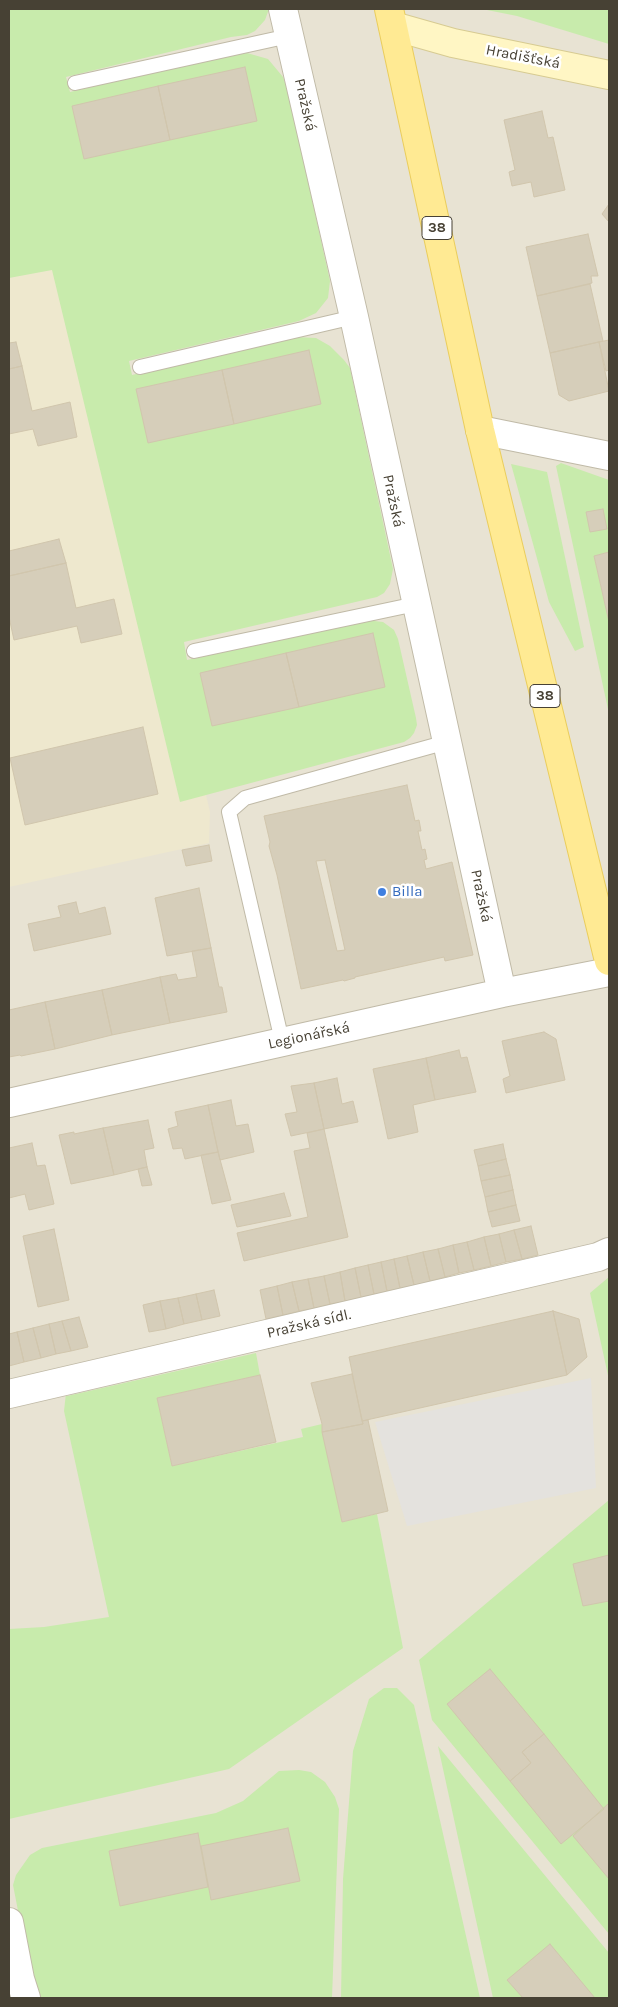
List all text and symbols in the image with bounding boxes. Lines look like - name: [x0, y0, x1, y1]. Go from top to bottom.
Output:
- street label: Hradišťská: [484, 41, 562, 73]
- street label: Pražská: [290, 77, 320, 133]
- road number: 38: [422, 217, 452, 240]
- street label: Pražská: [379, 473, 407, 529]
- road number: 38: [530, 684, 560, 708]
- street label: Pražská: [467, 868, 495, 924]
- place label: Billa: [392, 883, 422, 901]
- marker: Billa: [376, 886, 388, 898]
- street label: Legionářská: [266, 1019, 352, 1053]
- street label: Pražská sídl.: [265, 1306, 353, 1342]

